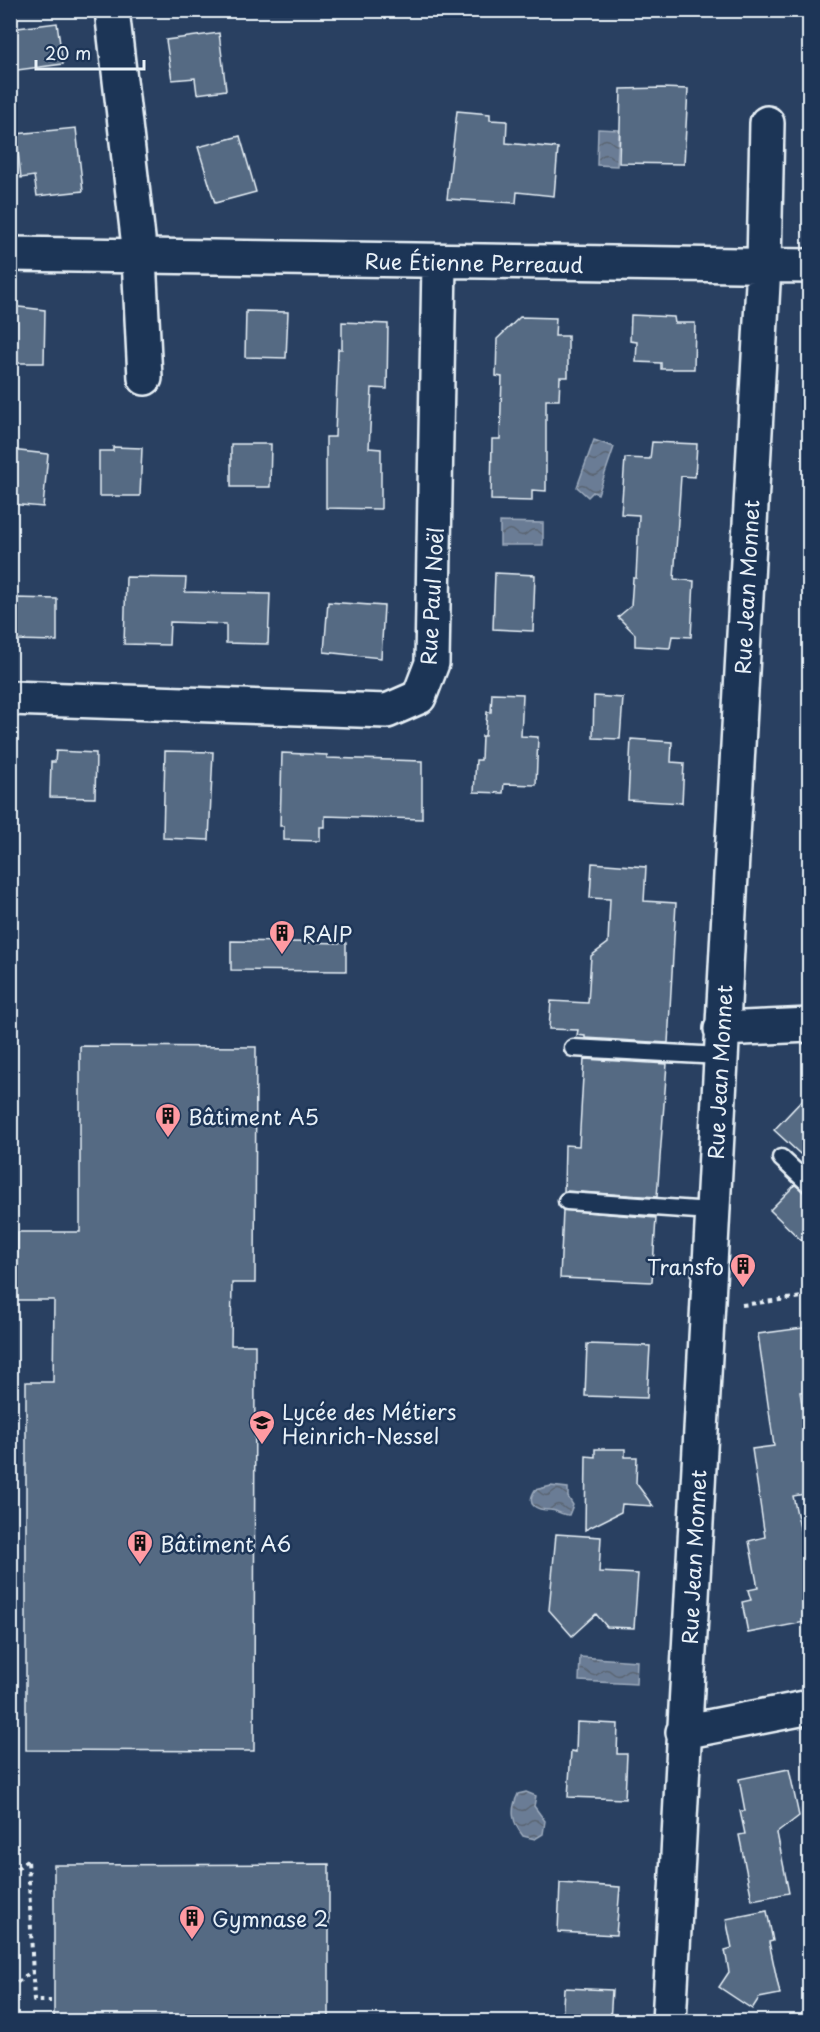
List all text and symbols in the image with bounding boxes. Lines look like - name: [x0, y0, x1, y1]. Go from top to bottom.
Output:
- scale bar: [36, 33, 144, 71]
- text: 20 m: [45, 39, 91, 66]
- street label: Rue Étienne Perreaud: [364, 244, 584, 280]
- street label: Rue Jean Monnet: [725, 499, 767, 675]
- street label: Rue Paul Noël: [411, 526, 451, 666]
- place label: RAIP: [302, 917, 352, 949]
- building icon: RAIP: [267, 918, 297, 956]
- street label: Rue Jean Monnet: [698, 984, 740, 1160]
- place label: Bâtiment A5: [188, 1100, 319, 1132]
- building icon: Bâtiment A5: [153, 1101, 183, 1139]
- place label: Transfo: [647, 1250, 724, 1282]
- building icon: Transfo: [728, 1251, 758, 1289]
- place label: Lycée des Métiers Heinrich-Nessel: [282, 1395, 456, 1451]
- school or university icon: Lycée des Métiers Heinrich-Nessel: [247, 1408, 277, 1446]
- street label: Rue Jean Monnet: [672, 1469, 714, 1645]
- place label: Bâtiment A6: [160, 1527, 291, 1559]
- building icon: Bâtiment A6: [125, 1528, 155, 1566]
- place label: Gymnase 2: [212, 1902, 328, 1934]
- building icon: Gymnase 2: [177, 1903, 207, 1941]

